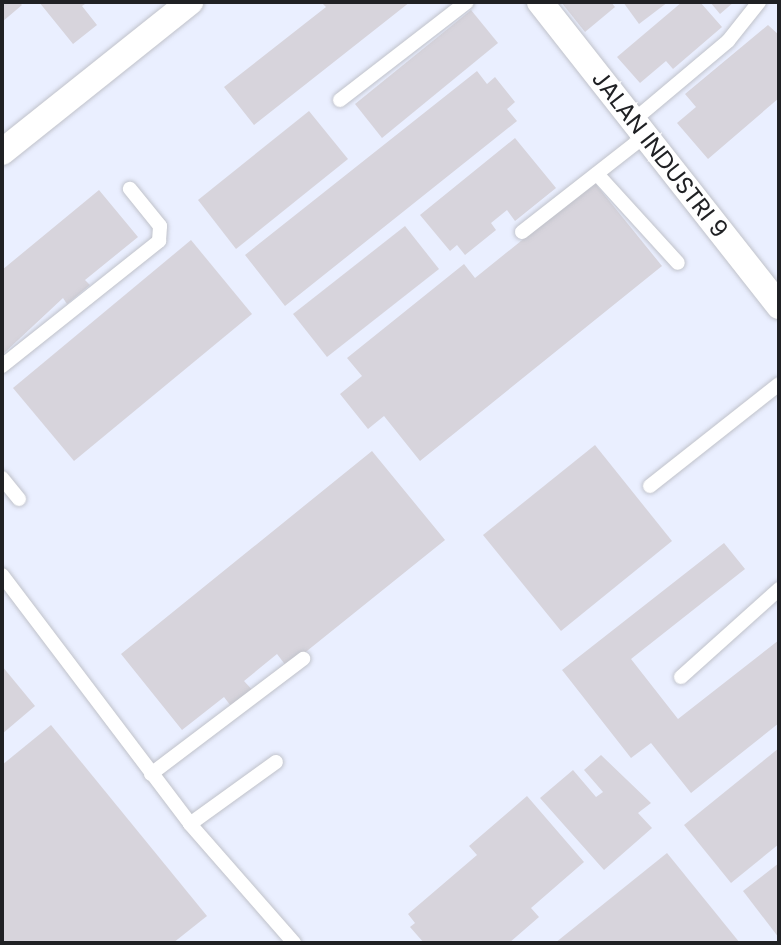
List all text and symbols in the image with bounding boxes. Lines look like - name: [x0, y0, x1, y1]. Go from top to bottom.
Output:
- street label: JALAN INDUSTRI 9: [586, 65, 734, 243]

